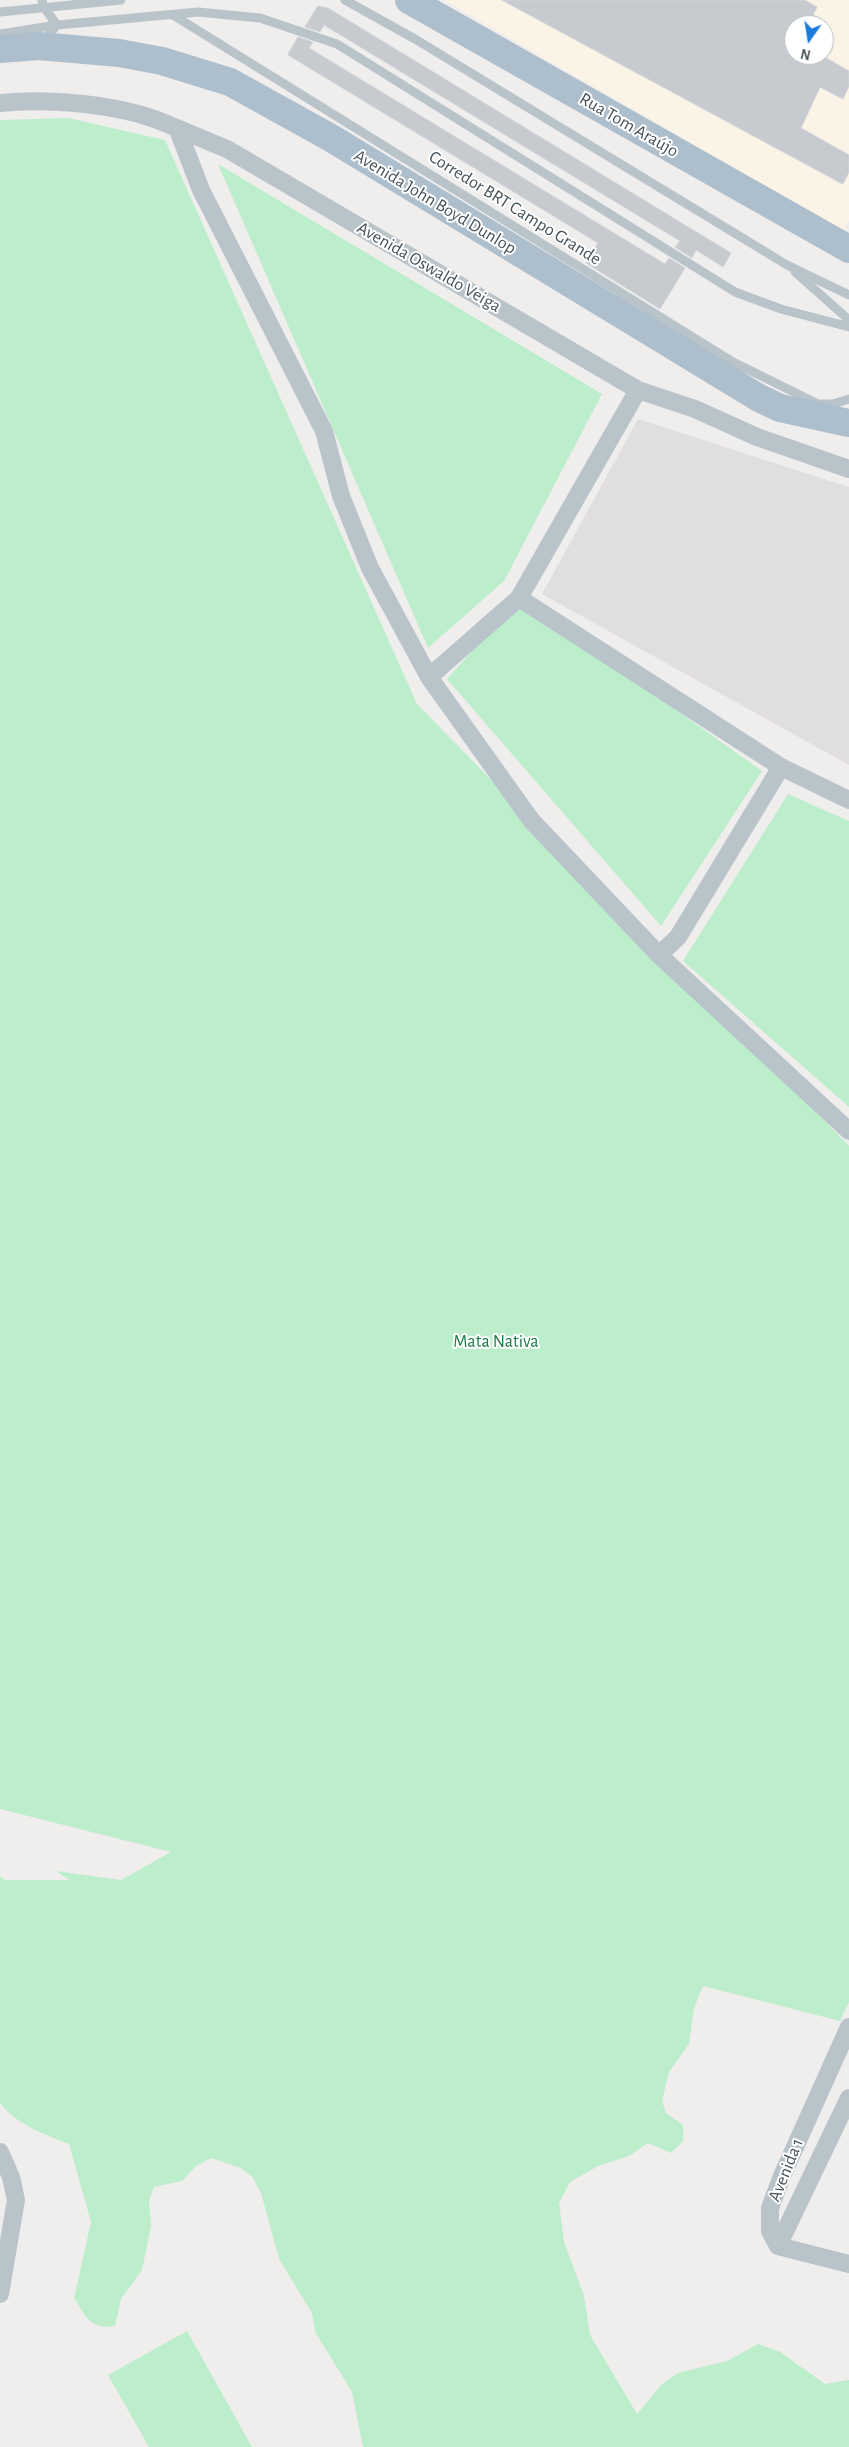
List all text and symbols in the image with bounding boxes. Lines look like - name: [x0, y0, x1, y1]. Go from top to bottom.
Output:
- north arrow: [784, 15, 834, 65]
- text: N: [800, 46, 812, 62]
- street label: Rua Tom Araújo: [576, 88, 682, 162]
- street label: Avenida John Boyd Dunlop: [350, 145, 520, 259]
- street label: Corredor BRT Campo Grande: [425, 146, 605, 270]
- street label: Avenida Oswaldo Veiga: [353, 217, 505, 317]
- park label: Mata Nativa: [453, 1331, 539, 1353]
- street label: Avenida 1: [764, 2135, 808, 2205]

